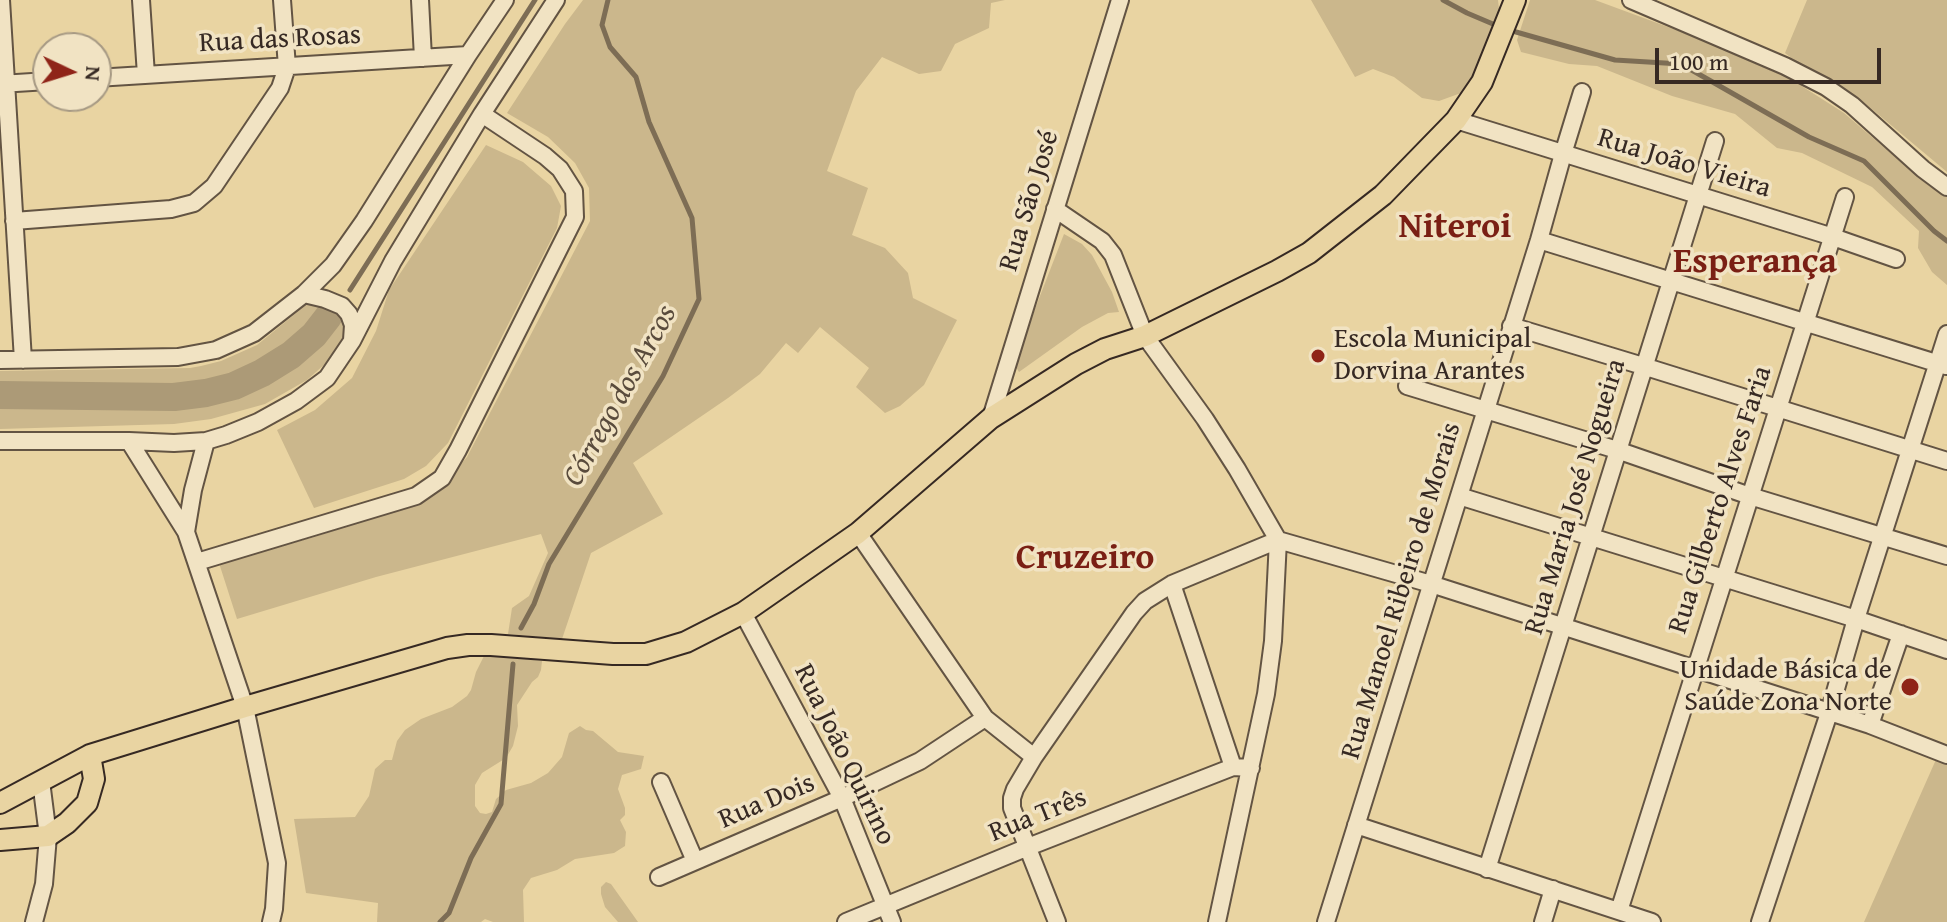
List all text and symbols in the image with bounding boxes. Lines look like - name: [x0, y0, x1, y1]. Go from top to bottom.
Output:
- street label: Rua das Rosas: [198, 19, 362, 61]
- north arrow: [32, 32, 112, 112]
- scale bar: [1659, 32, 1885, 82]
- text: 100 m: [1669, 44, 1729, 79]
- text: N: [77, 65, 110, 82]
- street label: Rua João Vieira: [1593, 122, 1775, 206]
- street label: Rua São José: [993, 127, 1067, 275]
- district label: Niteroi: [1399, 206, 1511, 250]
- district label: Esperança: [1673, 241, 1837, 285]
- water label: Córrego dos Arcos: [556, 299, 686, 493]
- place label: Escola Municipal Dorvina Arantes: [1334, 323, 1531, 389]
- marker: Escola Municipal Dorvina Arantes: [1309, 347, 1327, 365]
- street label: Rua Maria José Nogueira: [1518, 355, 1634, 639]
- street label: Rua Gilberto Alves Faria: [1662, 362, 1780, 638]
- street label: Rua Manoel Ribeiro de Morais: [1335, 419, 1469, 763]
- district label: Cruzeiro: [1016, 537, 1154, 581]
- place label: Unidade Básica de Saúde Zona Norte: [1680, 654, 1892, 720]
- street label: Rua João Quirino: [786, 659, 902, 851]
- marker: Unidade Básica de Saúde Zona Norte: [1899, 676, 1921, 698]
- street label: Rua Dois: [714, 767, 820, 837]
- street label: Rua Três: [984, 781, 1092, 851]

